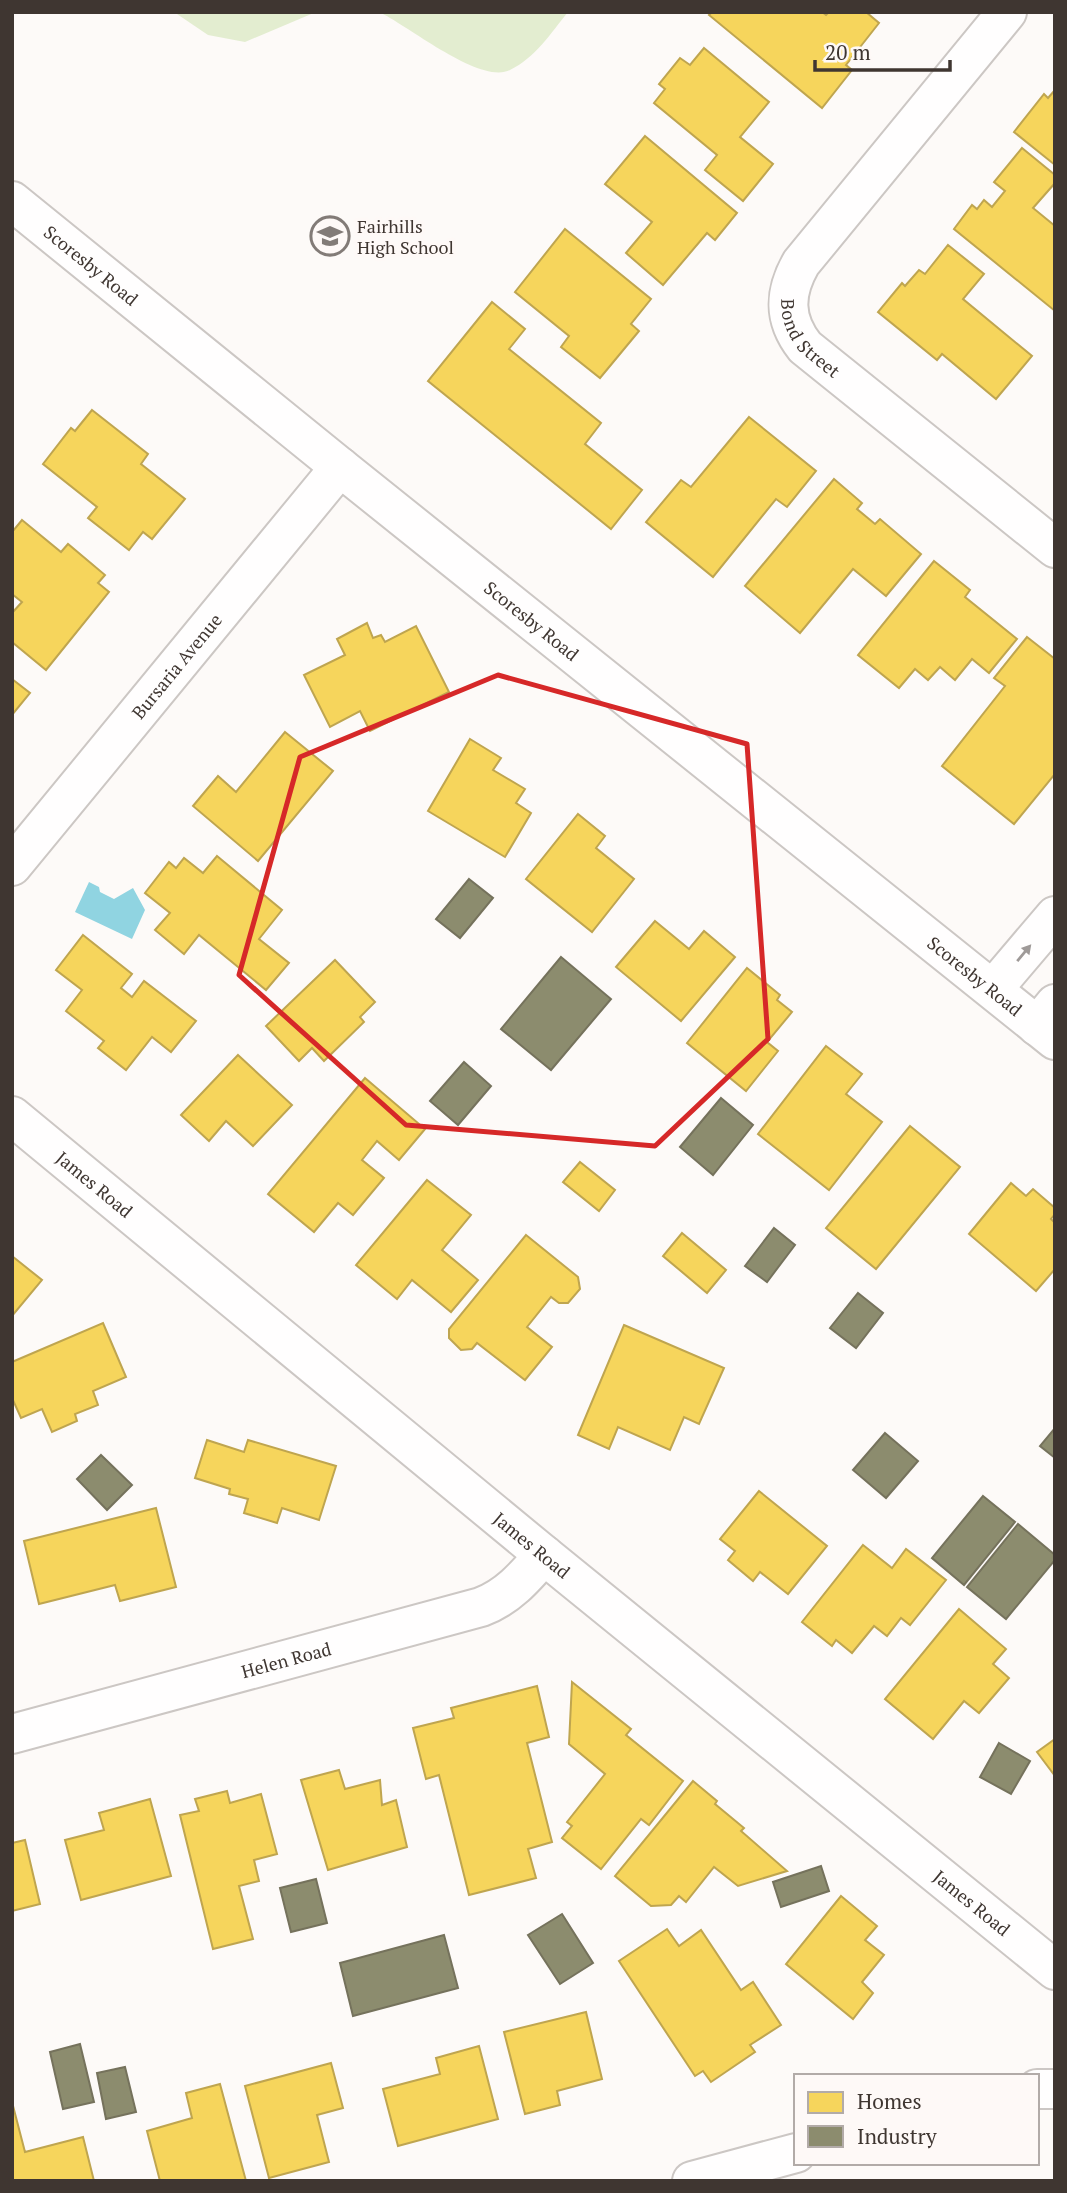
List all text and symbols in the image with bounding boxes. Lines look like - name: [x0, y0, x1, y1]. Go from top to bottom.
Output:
- scale bar: [815, 28, 950, 72]
- text: 20 m: [825, 38, 871, 66]
- place label: Fairhills High School: [357, 214, 454, 259]
- school or university icon: Fairhills High School: [309, 215, 351, 257]
- street label: Scoresby Road: [39, 220, 143, 311]
- street label: Bond Street: [776, 299, 846, 383]
- street label: Scoresby Road: [479, 575, 584, 666]
- street label: Bursaria Avenue: [126, 608, 227, 724]
- street label: Scoresby Road: [923, 931, 1027, 1021]
- one-way arrow: [1016, 944, 1031, 961]
- street label: James Road: [51, 1146, 138, 1223]
- street label: James Road: [489, 1506, 575, 1583]
- street label: Helen Road: [239, 1636, 334, 1683]
- street label: James Road: [929, 1864, 1015, 1941]
- legend: [794, 2074, 1039, 2165]
- text: Homes: [857, 2087, 922, 2115]
- text: Industry: [857, 2122, 937, 2150]

